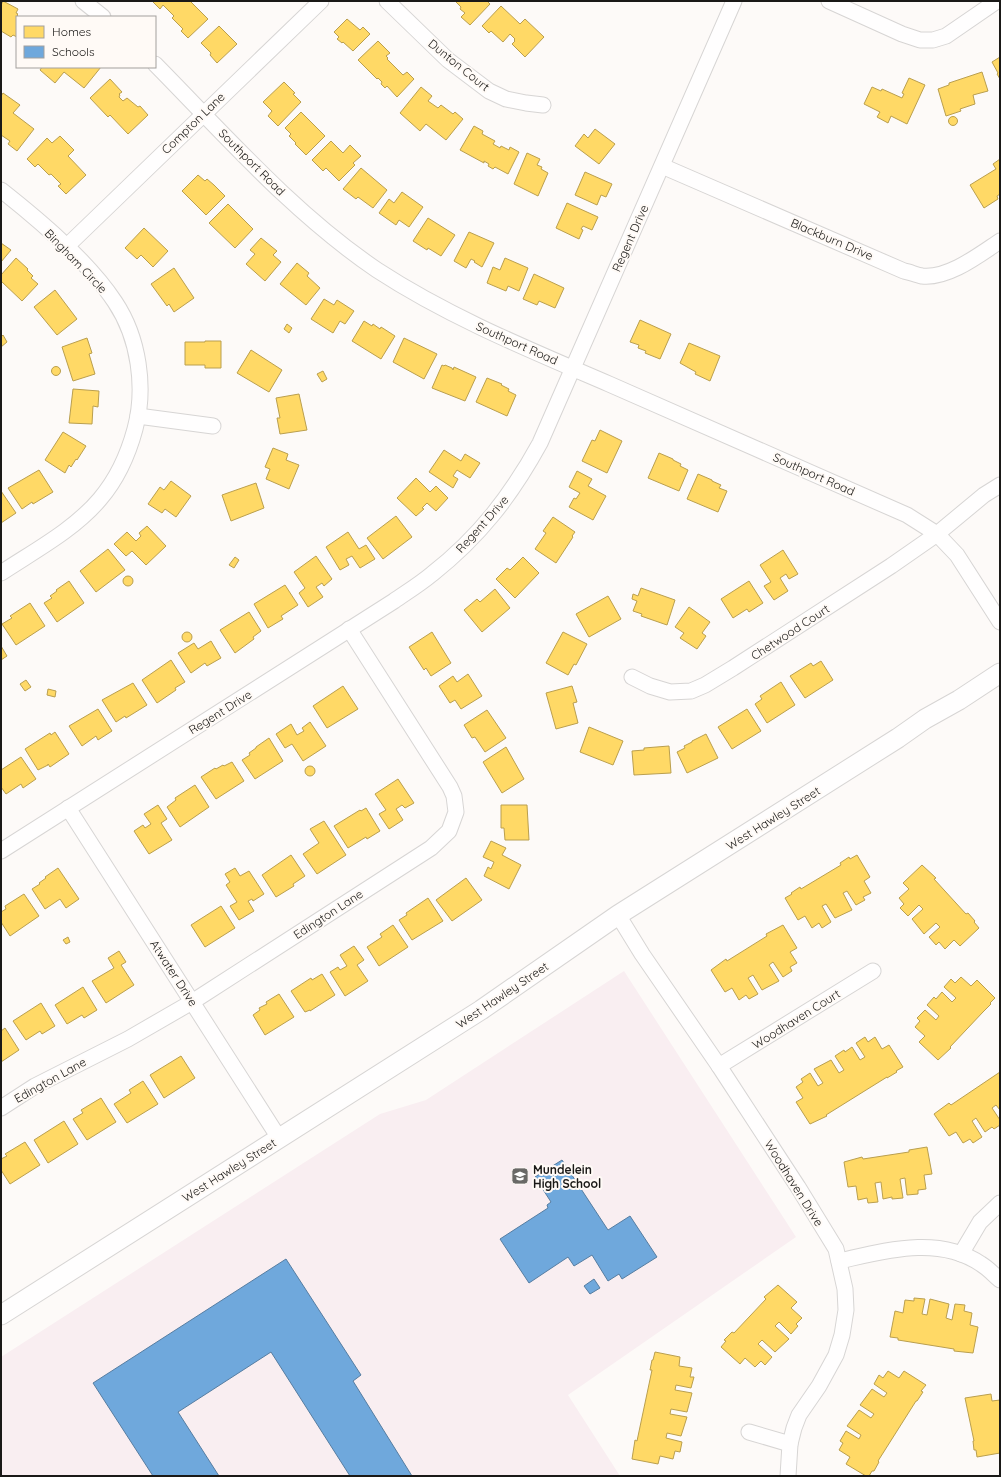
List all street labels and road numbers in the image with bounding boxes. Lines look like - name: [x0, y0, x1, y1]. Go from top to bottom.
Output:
- street label: Dunton Court: [425, 36, 493, 94]
- street label: Compton Lane: [158, 89, 228, 157]
- street label: Southport Road: [216, 126, 288, 198]
- street label: Regent Drive: [609, 202, 652, 274]
- street label: Blackburn Drive: [788, 215, 876, 263]
- street label: Bingham Circle: [42, 226, 111, 296]
- street label: Southport Road: [474, 318, 560, 368]
- street label: Southport Road: [771, 449, 857, 499]
- street label: Regent Drive: [452, 492, 512, 556]
- street label: Chetwood Court: [748, 601, 832, 663]
- street label: Regent Drive: [186, 686, 255, 737]
- street label: West Hawley Street: [723, 783, 823, 853]
- street label: Edington Lane: [290, 886, 366, 942]
- street label: Atwater Drive: [147, 937, 201, 1009]
- street label: West Hawley Street: [453, 959, 551, 1031]
- street label: Woodhaven Court: [749, 986, 843, 1052]
- street label: Edington Lane: [11, 1054, 89, 1106]
- street label: West Hawley Street: [179, 1135, 279, 1205]
- street label: Woodhaven Drive: [761, 1137, 827, 1229]

